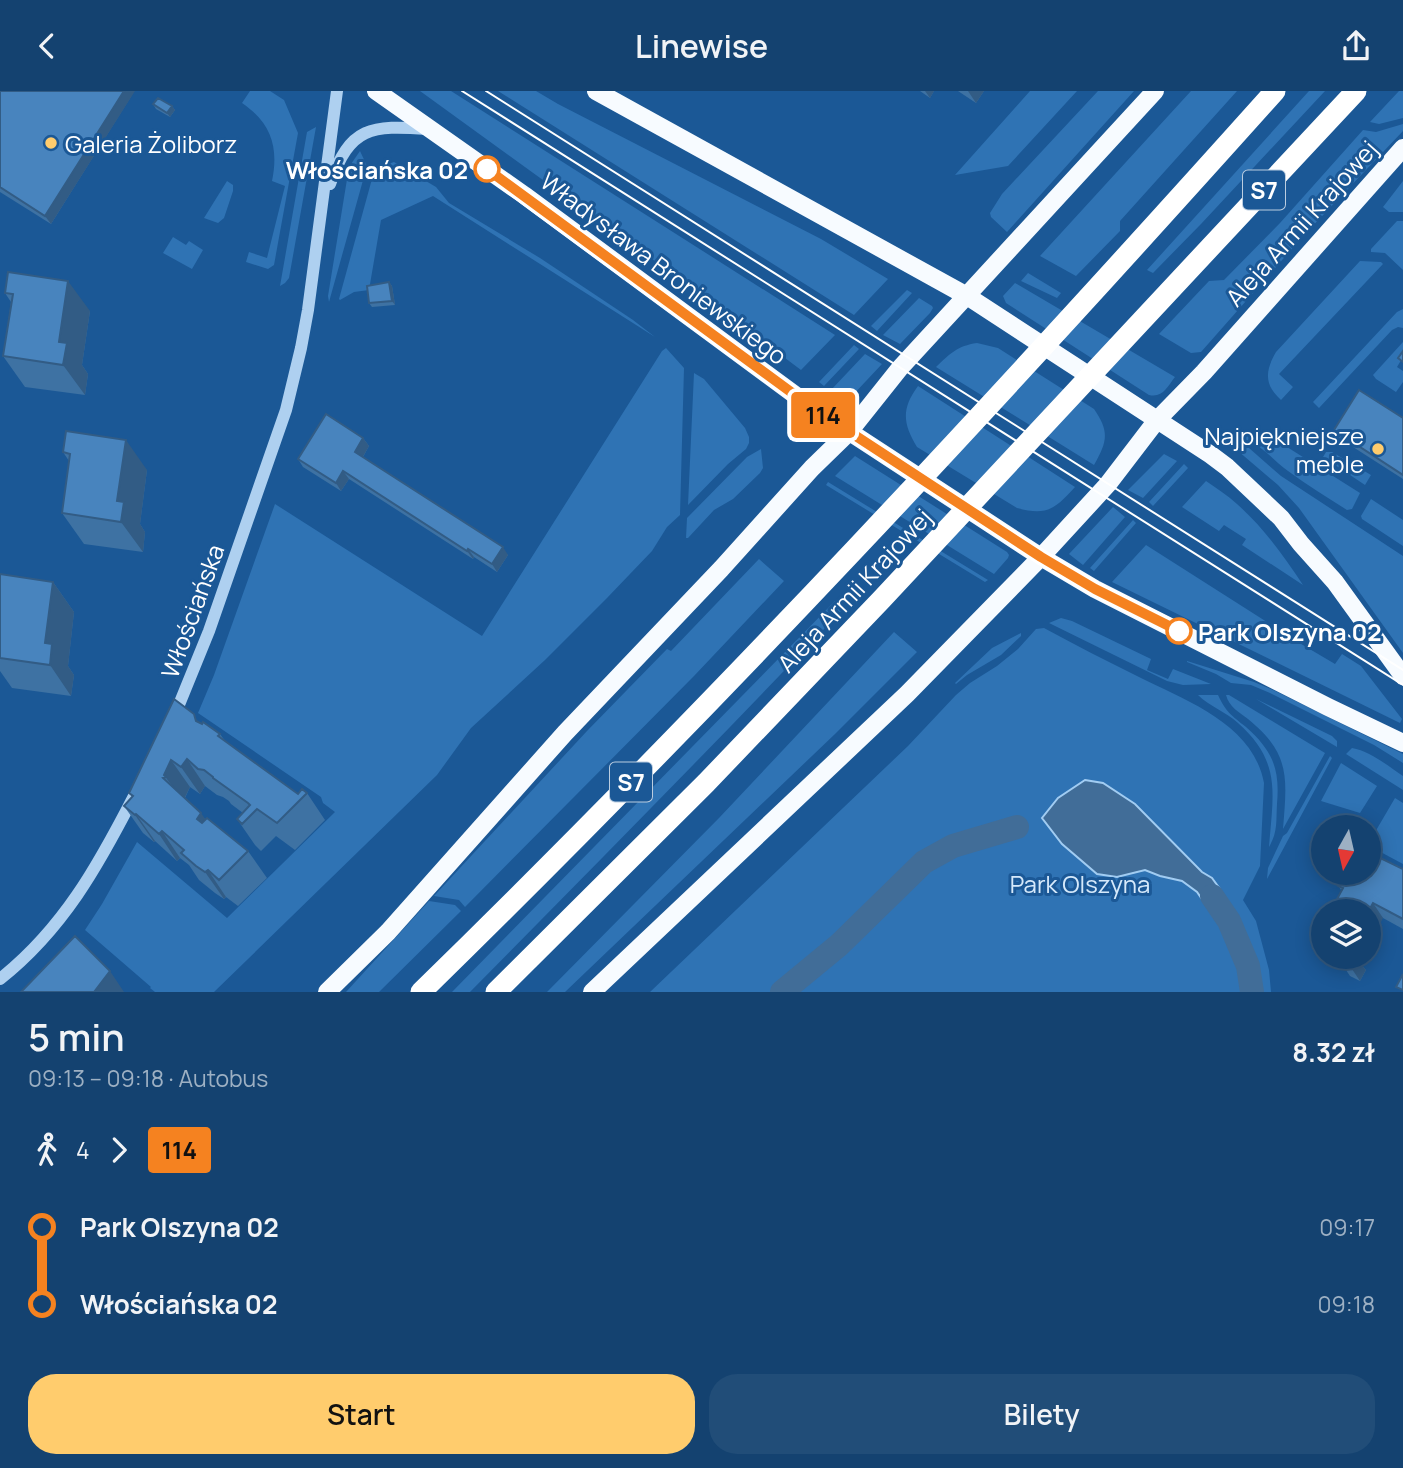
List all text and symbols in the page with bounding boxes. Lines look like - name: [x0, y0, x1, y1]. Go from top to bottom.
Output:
- text: Linewise: [635, 24, 768, 68]
- icon: back: [28, 27, 66, 65]
- icon: share: [1337, 27, 1375, 65]
- place label: Galeria Żoliborz: [65, 127, 237, 160]
- street label: Aleja Armii Krajowej: [1218, 133, 1384, 313]
- marker: Galeria Żoliborz: [43, 135, 59, 151]
- place label: Włościańska 02: [286, 153, 468, 186]
- marker: Włościańska 02: [474, 156, 500, 182]
- street label: Władysława Broniewskiego: [534, 164, 794, 372]
- road number: S7: [1243, 171, 1285, 209]
- line badge: 114: [783, 392, 863, 438]
- text: 114: [805, 398, 841, 431]
- place label: Najpiękniejsze meble: [1204, 419, 1364, 480]
- marker: Najpiękniejsze meble: [1370, 441, 1386, 457]
- street label: Aleja Armii Krajowej: [769, 501, 939, 679]
- street label: Włościańska: [153, 539, 231, 683]
- place label: Park Olszyna 02: [1198, 615, 1382, 648]
- marker: Park Olszyna 02: [1166, 618, 1192, 644]
- road number: S7: [610, 762, 652, 801]
- north arrow: [1311, 815, 1381, 885]
- map controls: [1311, 815, 1381, 969]
- park label: Park Olszyna: [1010, 867, 1150, 900]
- button: layers: [1311, 899, 1381, 969]
- text: 5 min: [28, 1010, 125, 1062]
- text: 8.32 zł: [1292, 1034, 1375, 1070]
- text: 09:13 – 09:18 · Autobus: [28, 1062, 268, 1094]
- icon: walk: [28, 1131, 66, 1169]
- icon: forward: [100, 1131, 138, 1169]
- text: 114: [162, 1133, 197, 1166]
- text: 4: [76, 1134, 90, 1166]
- text: Park Olszyna 02: [80, 1209, 279, 1245]
- text: 09:17: [1319, 1211, 1375, 1243]
- text: Włościańska 02: [80, 1286, 277, 1322]
- text: 09:18: [1318, 1288, 1375, 1320]
- button: Start: [28, 1374, 695, 1454]
- button: Bilety: [709, 1374, 1375, 1454]

